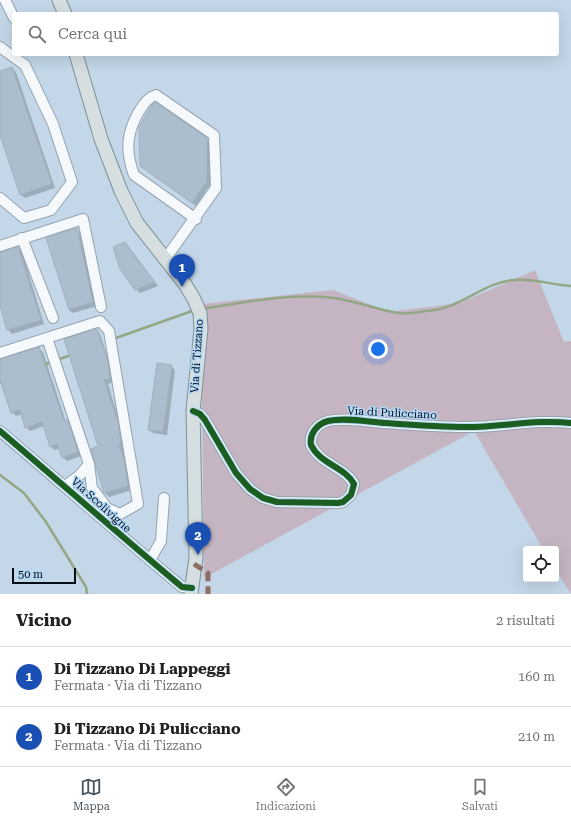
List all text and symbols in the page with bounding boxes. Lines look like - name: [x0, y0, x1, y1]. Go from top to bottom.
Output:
- search box: [12, 12, 559, 56]
- icon: search: [26, 23, 48, 45]
- text: Cerca qui: [58, 25, 127, 43]
- pin: 1: [169, 254, 195, 287]
- street label: Via di Tizzano: [188, 318, 206, 394]
- your location: [368, 339, 388, 359]
- street label: Via di Pulicciano: [347, 404, 437, 422]
- street label: Via Scolivigne: [68, 475, 134, 535]
- pin: 2: [185, 522, 211, 555]
- map controls: [523, 546, 559, 582]
- button: locate: [523, 546, 559, 582]
- scale bar: [12, 566, 76, 585]
- text: 50 m: [18, 568, 43, 581]
- text: Vicino: [16, 610, 72, 630]
- text: 2 risultati: [496, 613, 555, 628]
- text: Di Tizzano Di Lappeggi: [54, 660, 231, 678]
- text: 1: [25, 669, 33, 684]
- text: 160 m: [518, 669, 555, 684]
- text: Fermata · Via di Tizzano: [54, 678, 202, 693]
- text: Di Tizzano Di Pulicciano: [54, 720, 241, 738]
- text: 2: [25, 729, 33, 744]
- text: 210 m: [518, 729, 555, 744]
- text: Fermata · Via di Tizzano: [54, 738, 202, 753]
- tab: Mappa: [73, 776, 110, 813]
- tab: Indicazioni: [256, 776, 316, 813]
- tab: Salvati: [462, 776, 498, 813]

